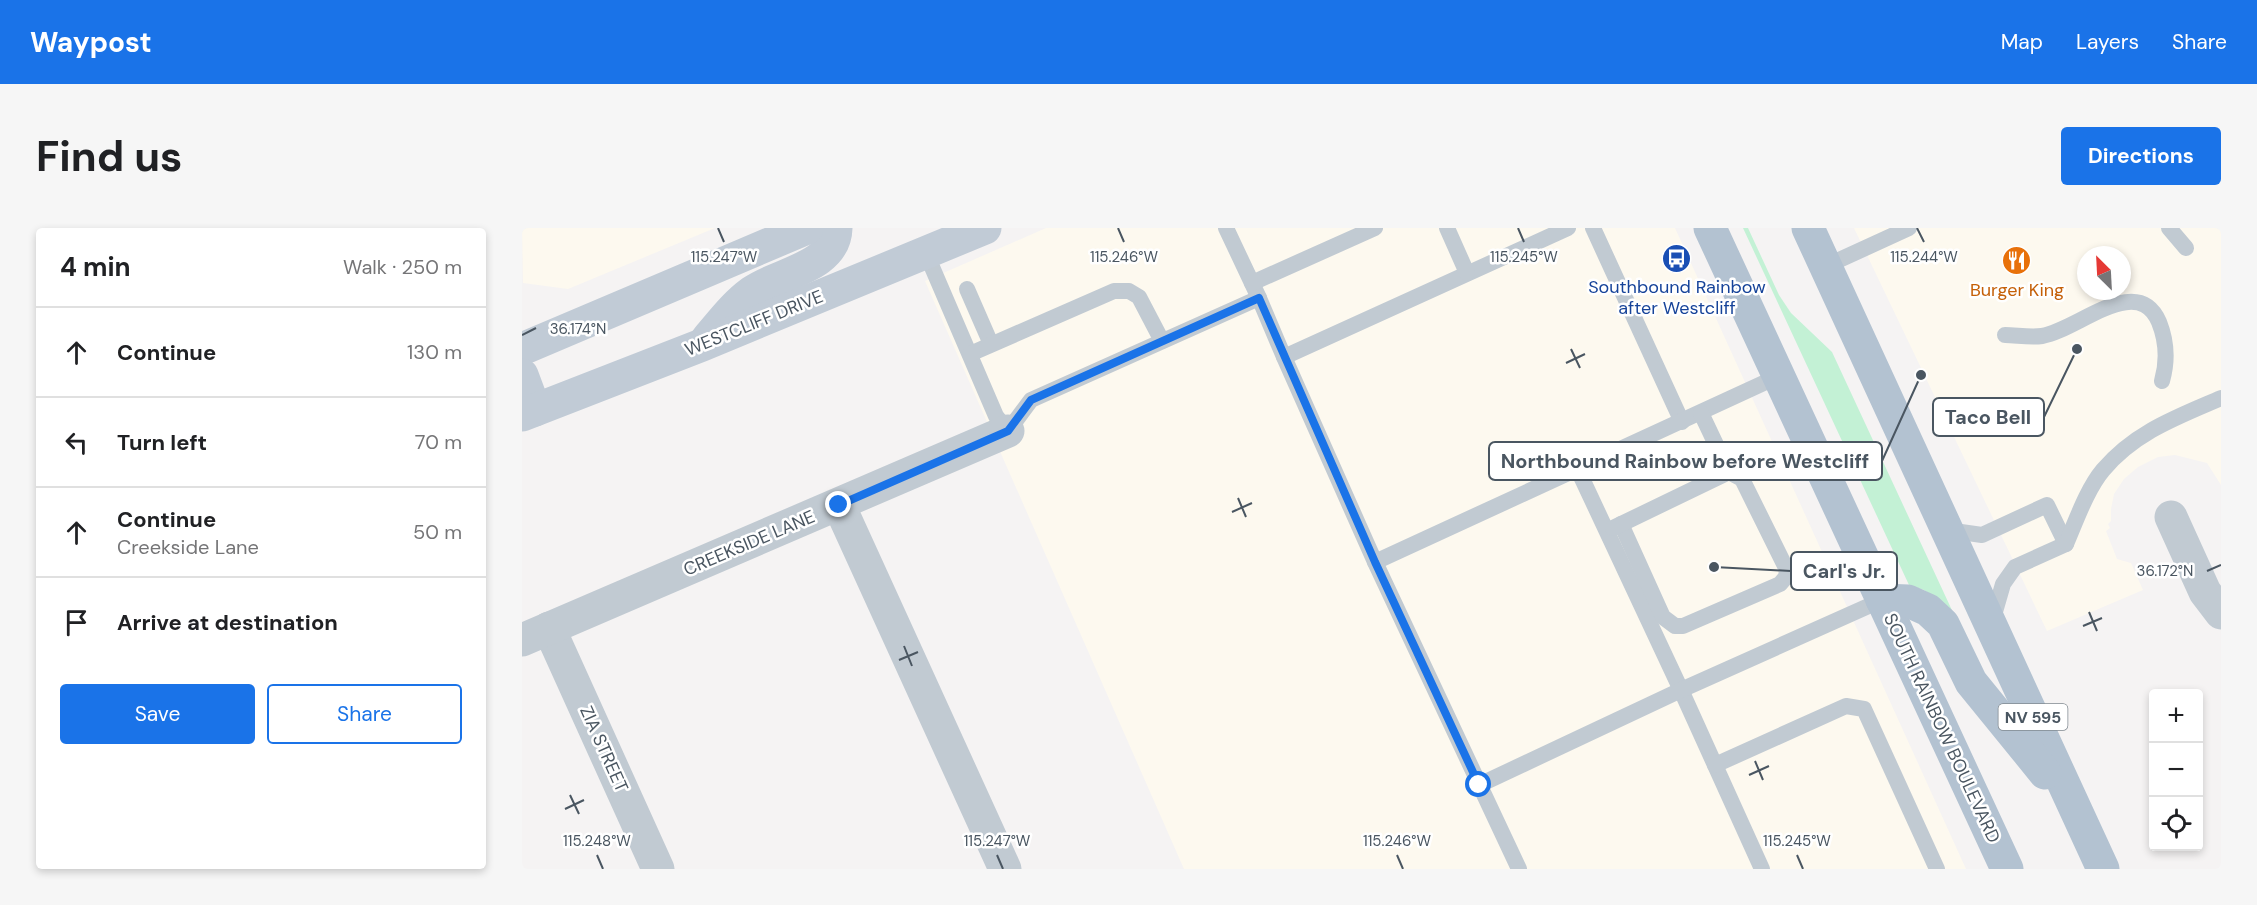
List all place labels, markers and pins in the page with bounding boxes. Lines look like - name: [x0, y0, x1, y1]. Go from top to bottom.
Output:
- bus stop icon: Southbound Rainbow after Westcliff: [1661, 242, 1693, 274]
- restaurant icon: Burger King: [2001, 245, 2033, 277]
- place label: Southbound Rainbow after Westcliff: [1588, 275, 1766, 320]
- place label: Burger King: [1970, 278, 2064, 302]
- callout: Taco Bell: [1933, 398, 2044, 436]
- callout: Northbound Rainbow before Westcliff: [1489, 442, 1882, 480]
- callout: Carl's Jr.: [1791, 552, 1897, 590]

